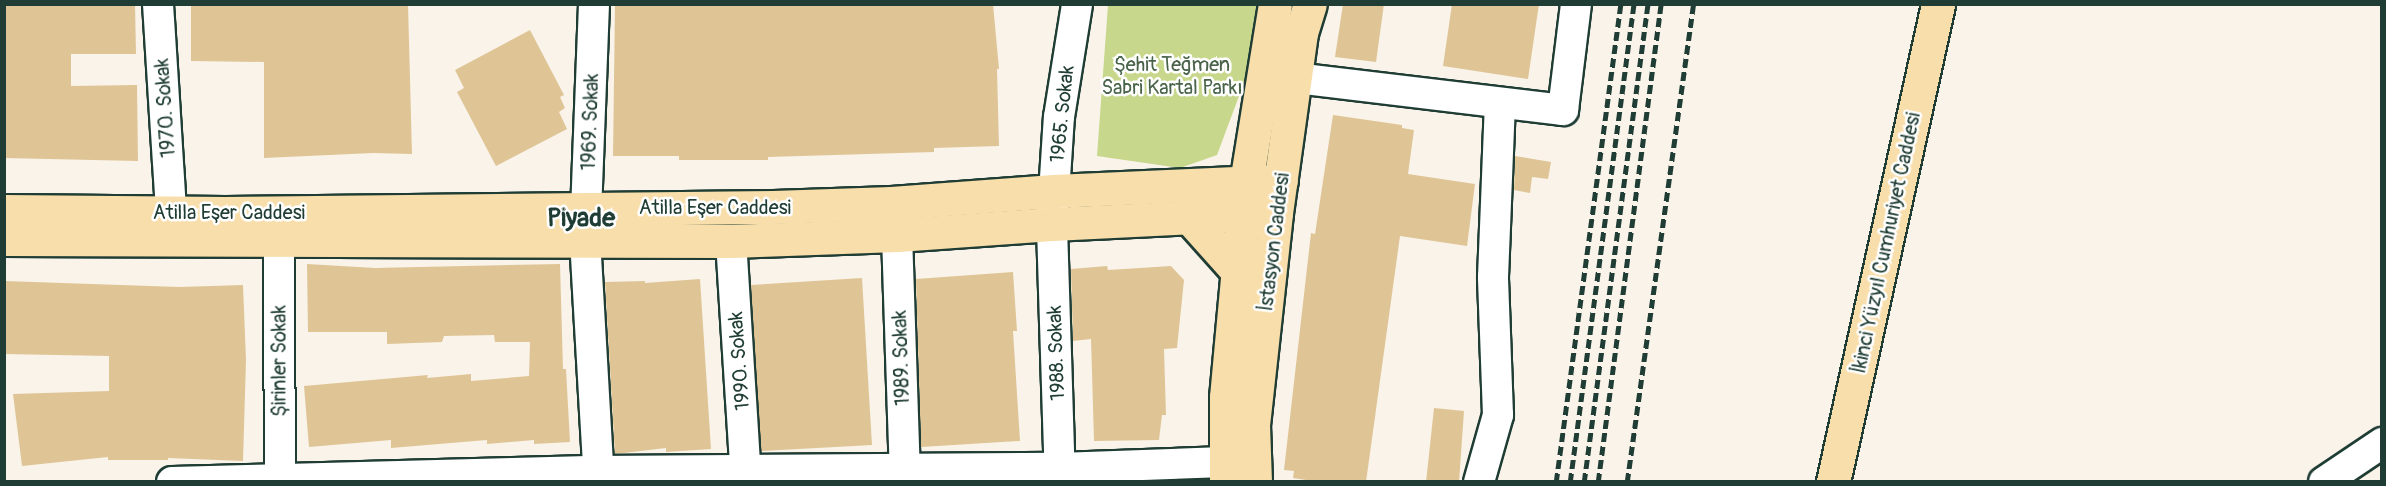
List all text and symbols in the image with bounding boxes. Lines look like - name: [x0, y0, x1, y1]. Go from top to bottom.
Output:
- park label: Şehit Teğmen Sabri Kartal Parkı: [1101, 52, 1243, 99]
- street label: 1970. Sokak: [150, 58, 180, 158]
- street label: 1965. Sokak: [1045, 64, 1079, 164]
- street label: 1969. Sokak: [576, 73, 604, 171]
- street label: İkinci Yüzyıl Cumhuriyet Caddesi: [1847, 110, 1925, 376]
- street label: İstasyon Caddesi: [1254, 171, 1294, 313]
- street label: Atilla Eşer Caddesi: [639, 195, 791, 219]
- street label: Atilla Eşer Caddesi: [153, 200, 305, 224]
- district label: Piyade: [547, 203, 615, 235]
- street label: Şirinler Sokak: [267, 305, 291, 417]
- street label: 1988. Sokak: [1042, 305, 1070, 401]
- street label: 1989. Sokak: [887, 310, 915, 406]
- street label: 1990. Sokak: [724, 311, 754, 411]

